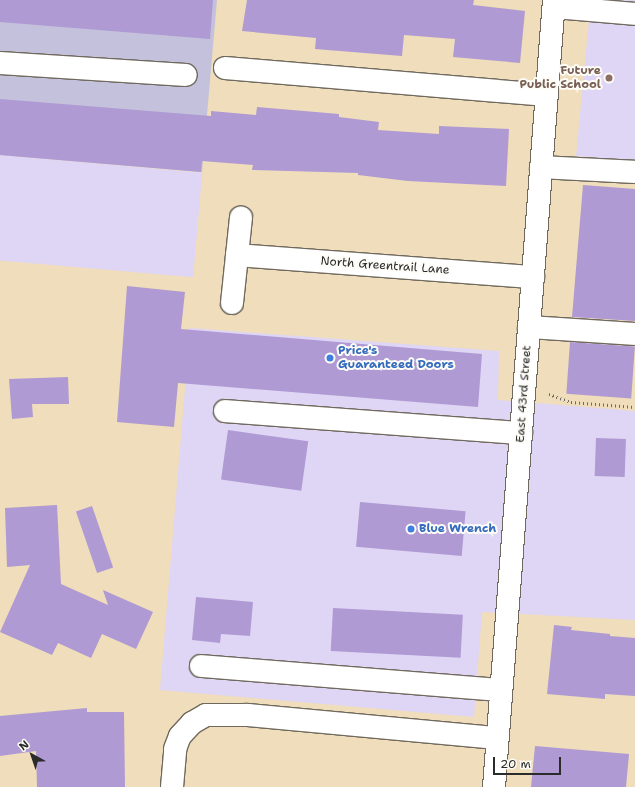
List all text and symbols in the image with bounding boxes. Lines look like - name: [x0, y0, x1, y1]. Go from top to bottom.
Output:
- place label: Future Public School: [519, 64, 601, 92]
- marker: Future Public School: [604, 73, 614, 83]
- street label: North Greentrail Lane: [320, 254, 450, 278]
- place label: Price's Guaranteed Doors: [338, 344, 454, 372]
- street label: East 43rd Street: [513, 345, 535, 443]
- marker: Price's Guaranteed Doors: [325, 353, 335, 363]
- place label: Blue Wrench: [419, 522, 496, 536]
- marker: Blue Wrench: [406, 524, 416, 534]
- north arrow: [12, 735, 52, 775]
- text: N: [16, 737, 32, 754]
- scale bar: [495, 749, 563, 775]
- text: 20 m: [500, 756, 531, 772]

